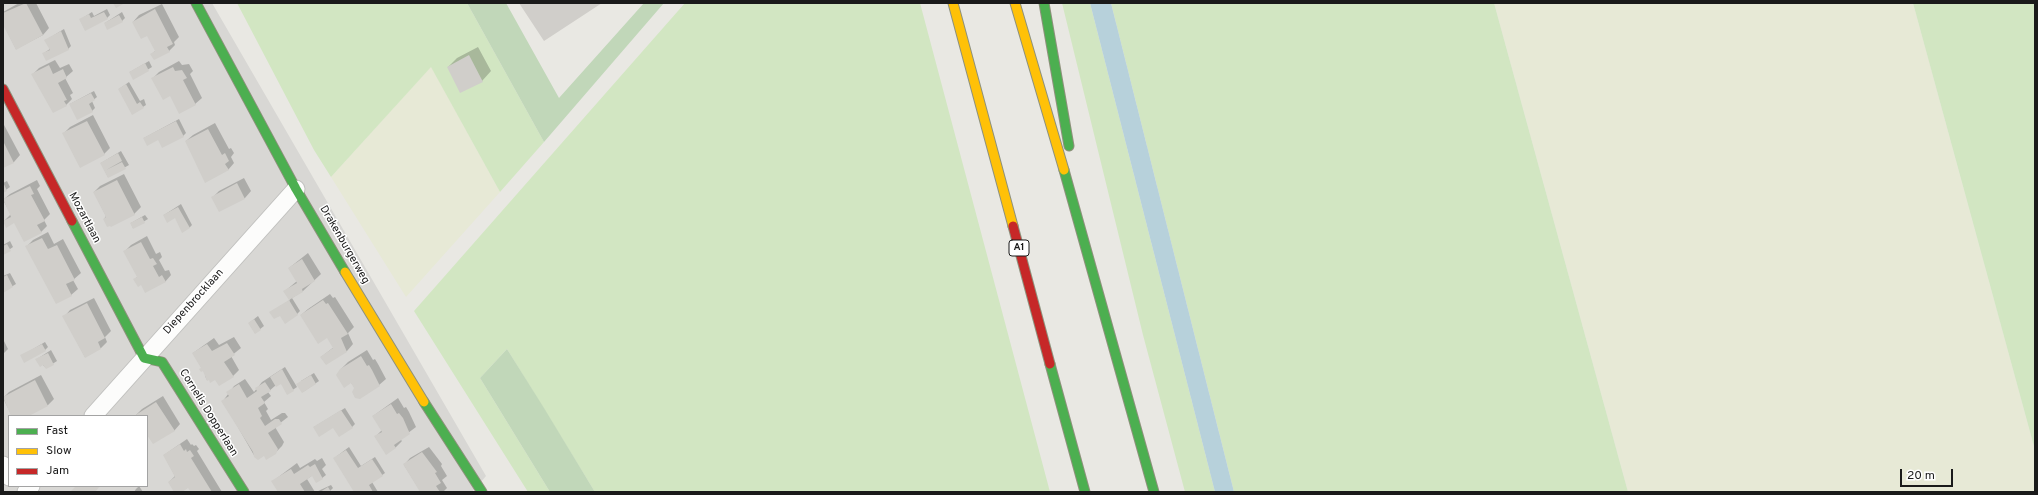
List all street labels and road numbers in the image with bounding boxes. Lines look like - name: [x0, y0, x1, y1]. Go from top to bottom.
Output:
- street label: Mozartlaan: [65, 190, 103, 246]
- street label: Drakenburgerweg: [316, 204, 372, 286]
- road number: A1: [1009, 240, 1029, 256]
- street label: Diepenbrocklaan: [161, 267, 227, 337]
- street label: Cornelis Dopperlaan: [176, 367, 240, 459]

